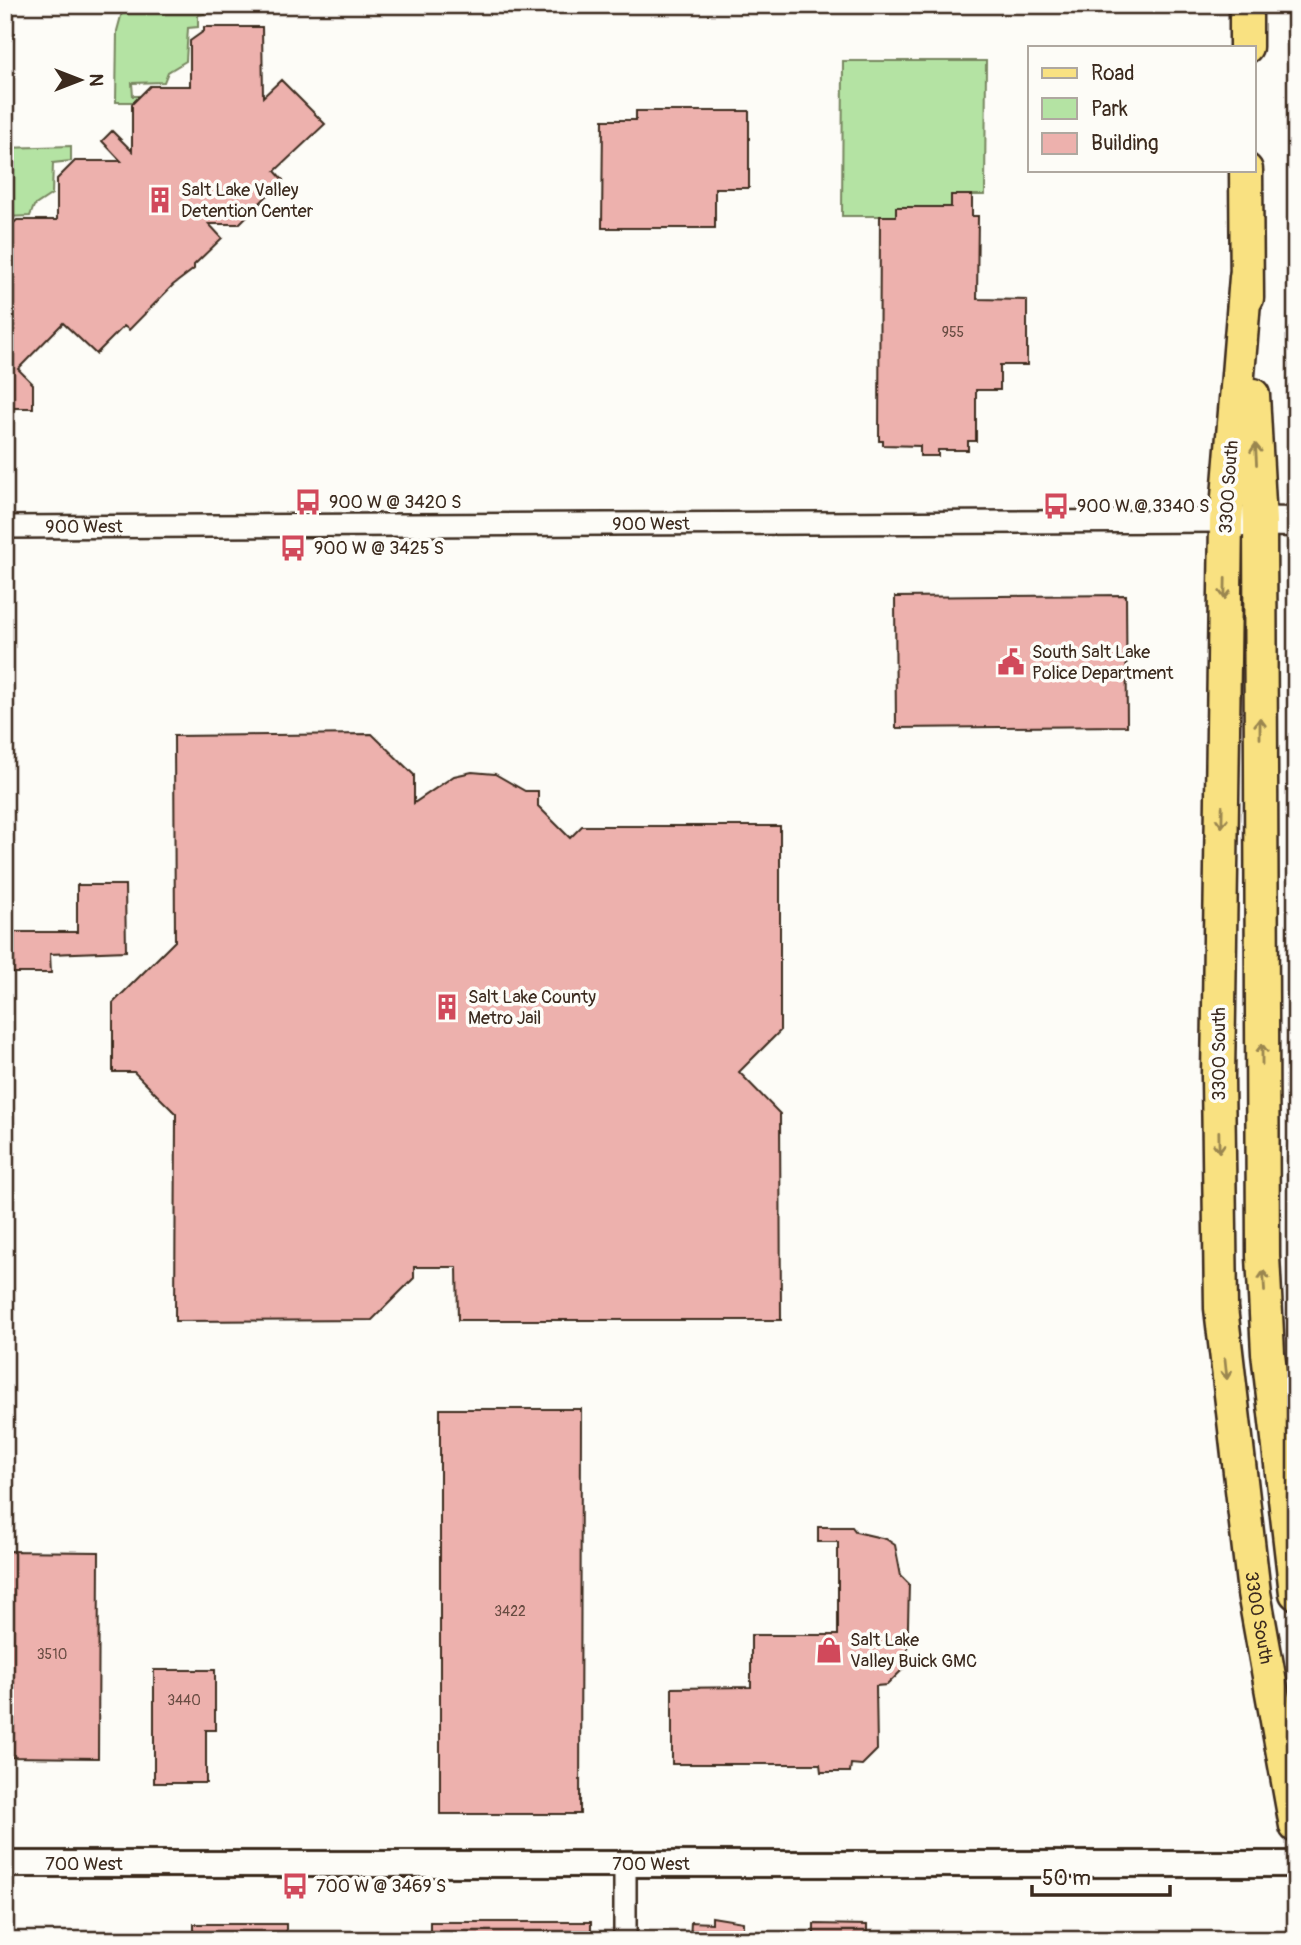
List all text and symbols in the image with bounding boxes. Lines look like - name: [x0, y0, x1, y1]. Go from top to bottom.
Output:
- north arrow: [46, 46, 116, 116]
- legend: [1028, 46, 1256, 172]
- text: Road: [1091, 60, 1135, 87]
- text: N: [84, 74, 108, 87]
- text: Park: [1091, 96, 1128, 123]
- text: Building: [1091, 130, 1158, 157]
- place label: Salt Lake Valley Detention Center: [181, 179, 314, 223]
- building icon: Salt Lake Valley Detention Center: [145, 185, 175, 215]
- house number: 955: [942, 324, 964, 341]
- street label: 3300 South: [1214, 440, 1244, 534]
- one-way arrow: [1249, 443, 1262, 465]
- bus stop icon: 900 W @ 3420 S: [293, 487, 323, 517]
- place label: 900 W @ 3420 S: [329, 491, 462, 514]
- bus stop icon: 900 W @ 3340 S: [1041, 491, 1071, 521]
- place label: 900 W @ 3340 S: [1077, 495, 1210, 518]
- street label: 900 West: [612, 512, 690, 536]
- street label: 900 West: [45, 515, 123, 538]
- bus stop icon: 900 W @ 3425 S: [278, 533, 308, 563]
- place label: 900 W @ 3425 S: [314, 537, 444, 560]
- one-way arrow: [1218, 577, 1232, 600]
- place label: South Salt Lake Police Department: [1032, 641, 1174, 685]
- public building icon: South Salt Lake Police Department: [996, 647, 1026, 677]
- one-way arrow: [1253, 717, 1267, 740]
- one-way arrow: [1215, 805, 1228, 828]
- place label: Salt Lake County Metro Jail: [468, 986, 596, 1030]
- building icon: Salt Lake County Metro Jail: [432, 992, 462, 1022]
- street label: 3300 South: [1208, 1007, 1231, 1101]
- one-way arrow: [1255, 1042, 1269, 1065]
- one-way arrow: [1212, 1130, 1226, 1153]
- one-way arrow: [1258, 1270, 1271, 1293]
- one-way arrow: [1219, 1357, 1232, 1380]
- street label: 3300 South: [1240, 1570, 1278, 1666]
- house number: 3422: [494, 1603, 526, 1620]
- place label: Salt Lake Valley Buick GMC: [850, 1629, 977, 1673]
- shop icon: Salt Lake Valley Buick GMC: [814, 1635, 844, 1665]
- house number: 3510: [37, 1646, 67, 1663]
- house number: 3440: [167, 1692, 201, 1709]
- street label: 700 West: [45, 1853, 124, 1876]
- street label: 700 West: [612, 1853, 691, 1876]
- scale bar: [1032, 1854, 1170, 1898]
- text: 50 m: [1042, 1865, 1091, 1892]
- bus stop icon: 700 W @ 3469 S: [280, 1871, 310, 1901]
- place label: 700 W @ 3469 S: [316, 1875, 446, 1898]

